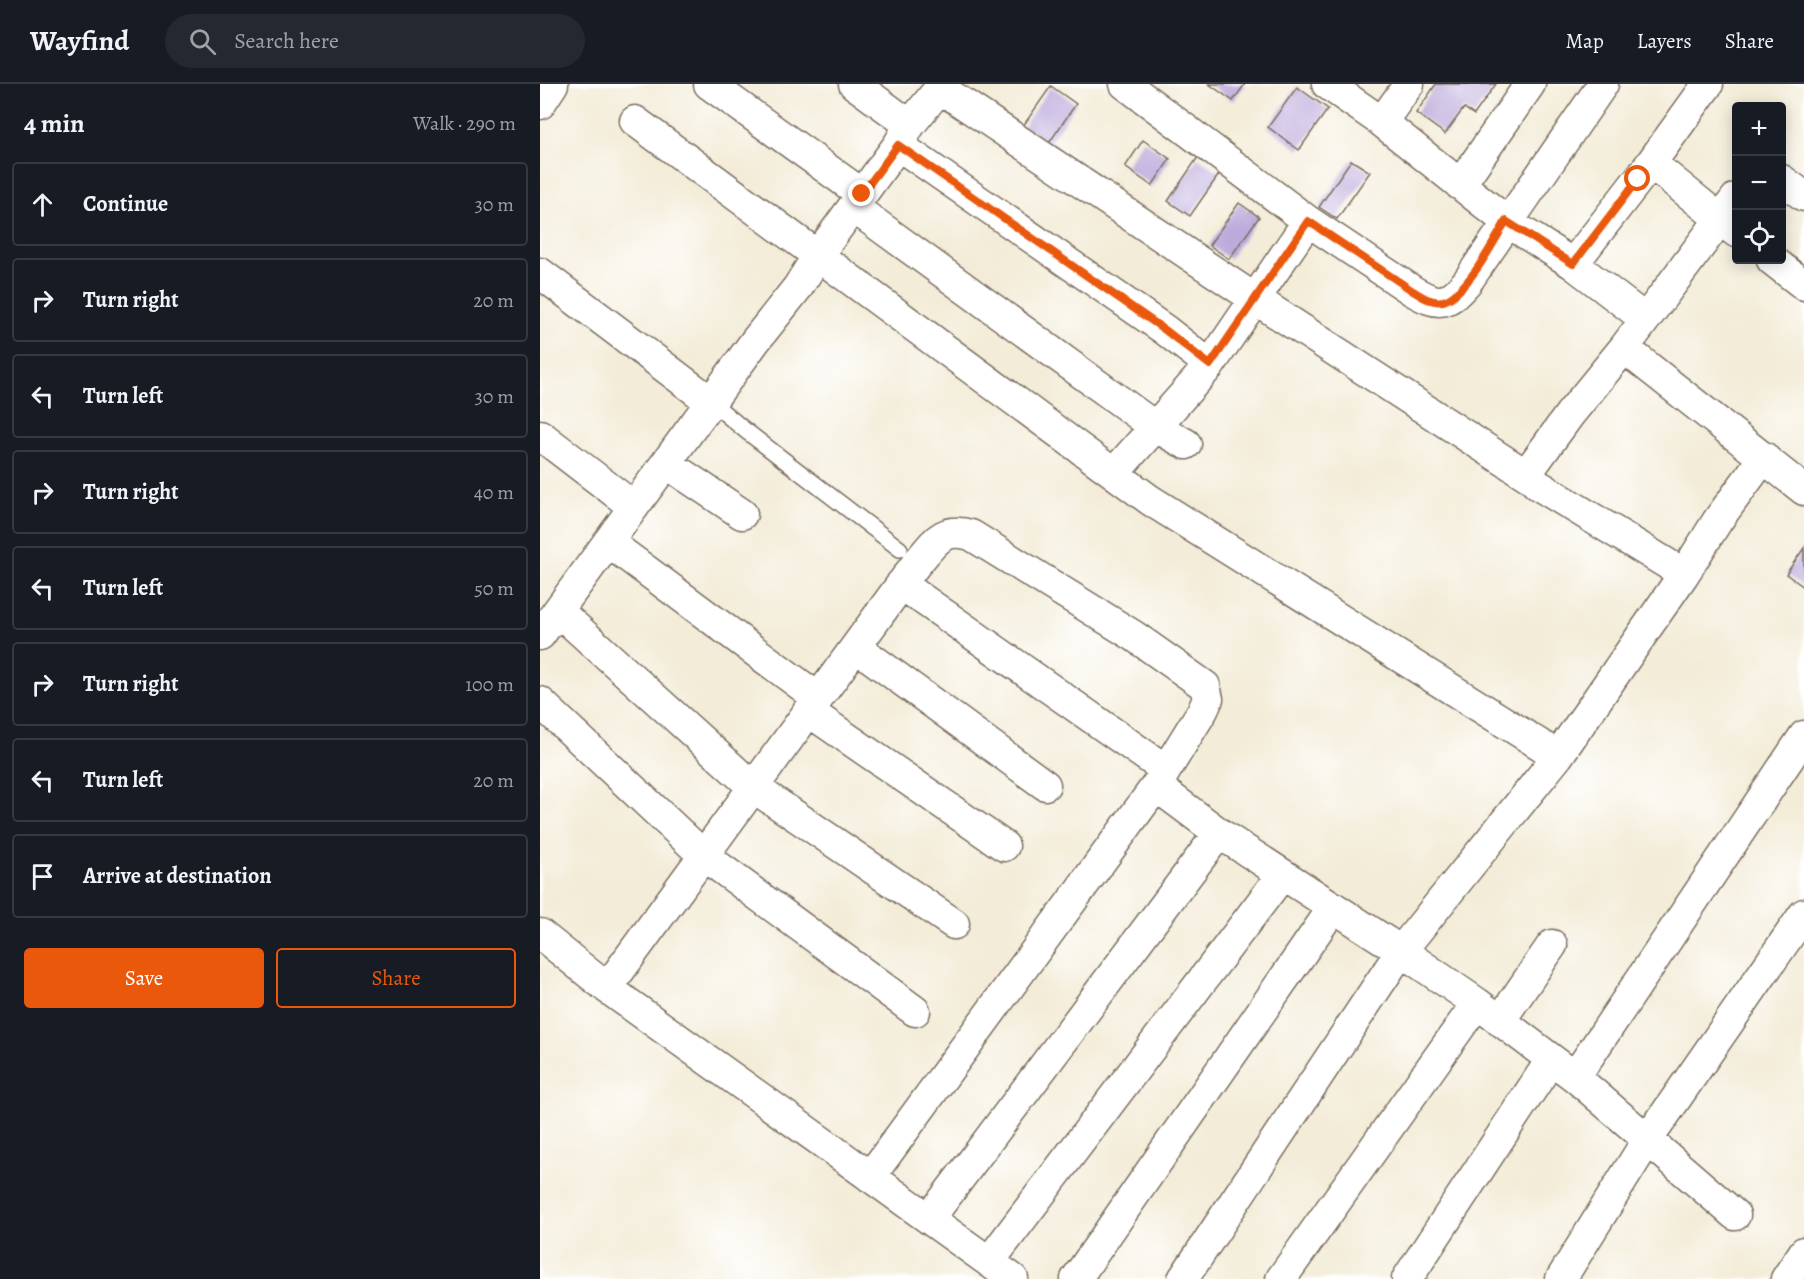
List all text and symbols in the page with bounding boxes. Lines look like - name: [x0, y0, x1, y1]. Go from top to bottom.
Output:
- search box: [165, 14, 585, 68]
- text: Wayfind: [30, 22, 129, 60]
- icon: search: [186, 25, 219, 58]
- text: Search here: [234, 26, 339, 56]
- text: Map: [1565, 27, 1604, 55]
- text: Layers: [1637, 27, 1692, 55]
- text: Share: [1725, 27, 1774, 55]
- map controls: [1732, 102, 1786, 264]
- button: +: [1732, 102, 1786, 156]
- text: 4 min: [24, 106, 85, 141]
- text: Walk · 290 m: [413, 110, 516, 137]
- button: −: [1732, 156, 1786, 210]
- route start: [1624, 165, 1650, 191]
- route end: [848, 180, 874, 206]
- icon: ahead: [26, 188, 59, 221]
- text: Continue: [83, 189, 168, 219]
- text: 30 m: [474, 191, 514, 218]
- button: locate: [1732, 210, 1786, 264]
- icon: right: [26, 284, 59, 317]
- text: Turn right: [83, 285, 179, 315]
- text: 20 m: [473, 287, 514, 314]
- icon: left: [26, 380, 59, 413]
- text: Turn left: [83, 381, 163, 411]
- text: 30 m: [474, 383, 514, 410]
- icon: right: [26, 476, 59, 509]
- text: Turn right: [83, 477, 179, 507]
- text: 40 m: [474, 479, 514, 506]
- icon: left: [26, 572, 59, 605]
- text: Turn left: [83, 573, 163, 603]
- text: 50 m: [474, 575, 514, 602]
- icon: right: [26, 668, 59, 701]
- text: Turn right: [83, 669, 179, 699]
- text: 100 m: [465, 671, 514, 698]
- icon: left: [26, 764, 59, 797]
- text: Turn left: [83, 765, 163, 795]
- text: 20 m: [473, 767, 514, 794]
- icon: arrive: [26, 860, 59, 893]
- text: Arrive at destination: [83, 861, 272, 891]
- button: Save: [24, 948, 264, 1008]
- button: Share: [276, 948, 516, 1008]

